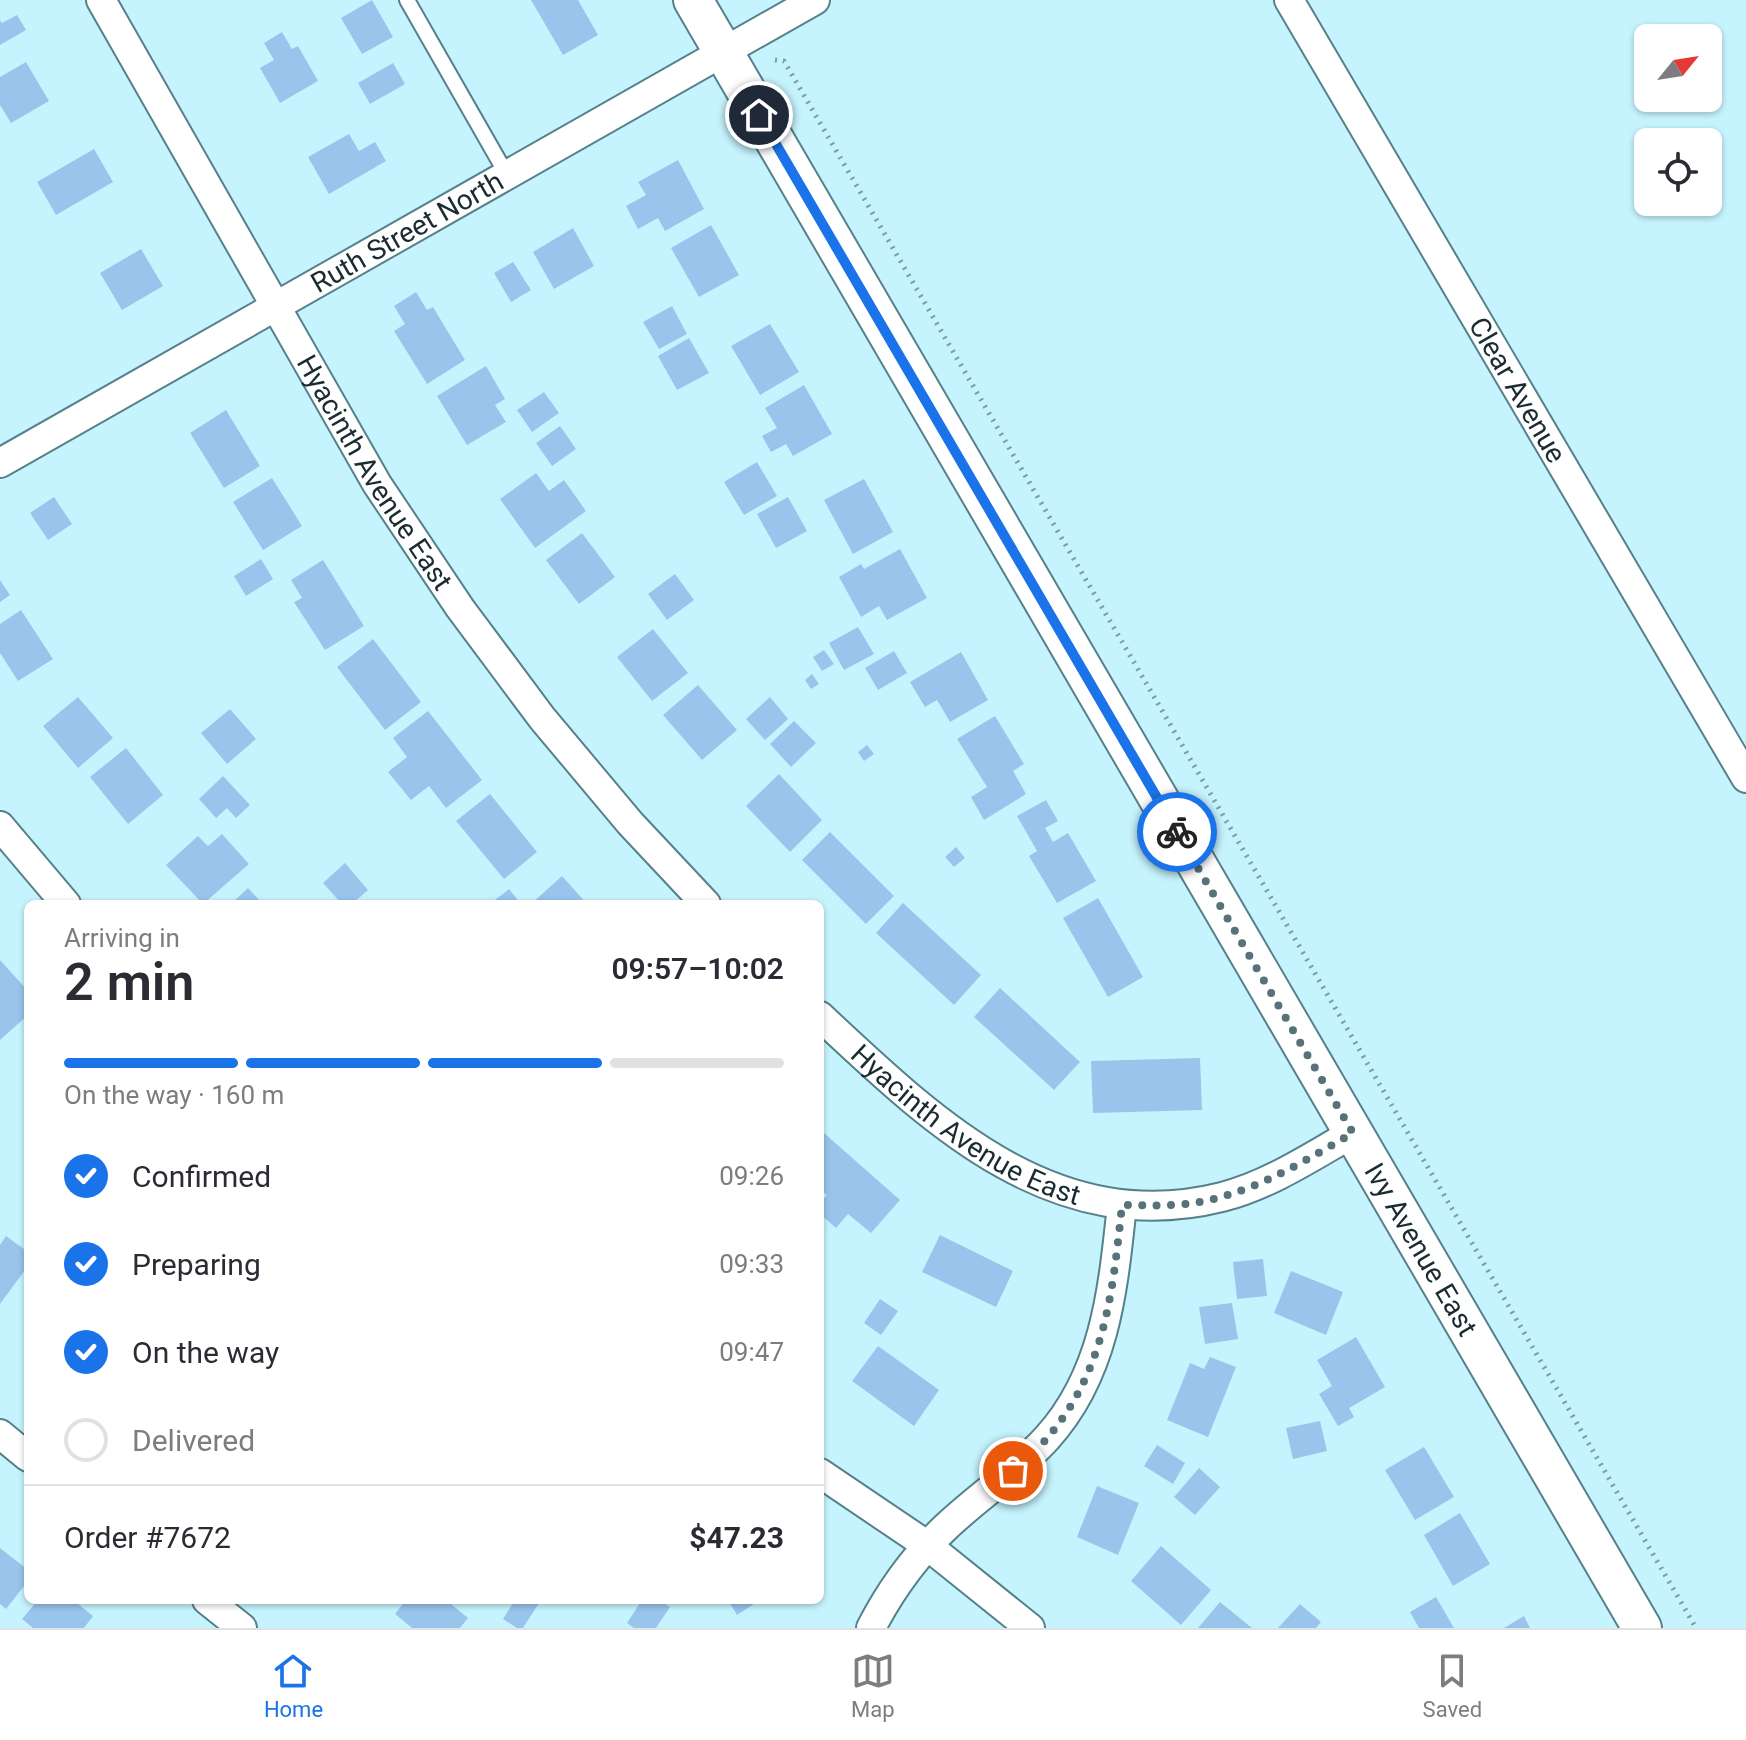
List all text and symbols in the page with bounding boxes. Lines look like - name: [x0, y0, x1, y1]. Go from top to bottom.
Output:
- north arrow: [1634, 24, 1722, 112]
- map controls: [1634, 24, 1722, 216]
- pin: [725, 81, 793, 149]
- icon: home: [737, 93, 781, 137]
- button: locate: [1634, 128, 1722, 216]
- street label: Ruth Street North: [305, 164, 509, 299]
- street label: Clear Avenue: [1462, 311, 1573, 468]
- street label: Hyacinth Avenue East: [290, 349, 460, 596]
- courier: [1137, 792, 1217, 872]
- icon: bike: [1155, 810, 1199, 854]
- text: Arriving in: [64, 923, 180, 953]
- text: 09:57–10:02: [611, 951, 784, 986]
- text: 2 min: [64, 952, 194, 1013]
- street label: Hyacinth Avenue East: [845, 1037, 1084, 1212]
- text: On the way · 160 m: [64, 1080, 284, 1110]
- icon: check: [64, 1154, 108, 1198]
- street label: Ivy Avenue East: [1358, 1157, 1485, 1342]
- text: Confirmed: [132, 1159, 271, 1194]
- text: 09:26: [719, 1161, 784, 1191]
- icon: check: [64, 1242, 108, 1286]
- text: Preparing: [132, 1247, 261, 1282]
- text: 09:33: [719, 1249, 784, 1279]
- icon: check: [64, 1330, 108, 1374]
- text: On the way: [132, 1335, 279, 1370]
- text: 09:47: [719, 1337, 784, 1367]
- text: Delivered: [132, 1423, 255, 1458]
- pin: [979, 1437, 1047, 1505]
- icon: bag: [991, 1449, 1035, 1493]
- text: Order #7672: [64, 1520, 231, 1555]
- text: $47.23: [689, 1520, 784, 1555]
- tab: Home: [264, 1649, 323, 1722]
- tab: Map: [851, 1649, 895, 1722]
- tab: Saved: [1423, 1649, 1482, 1722]

